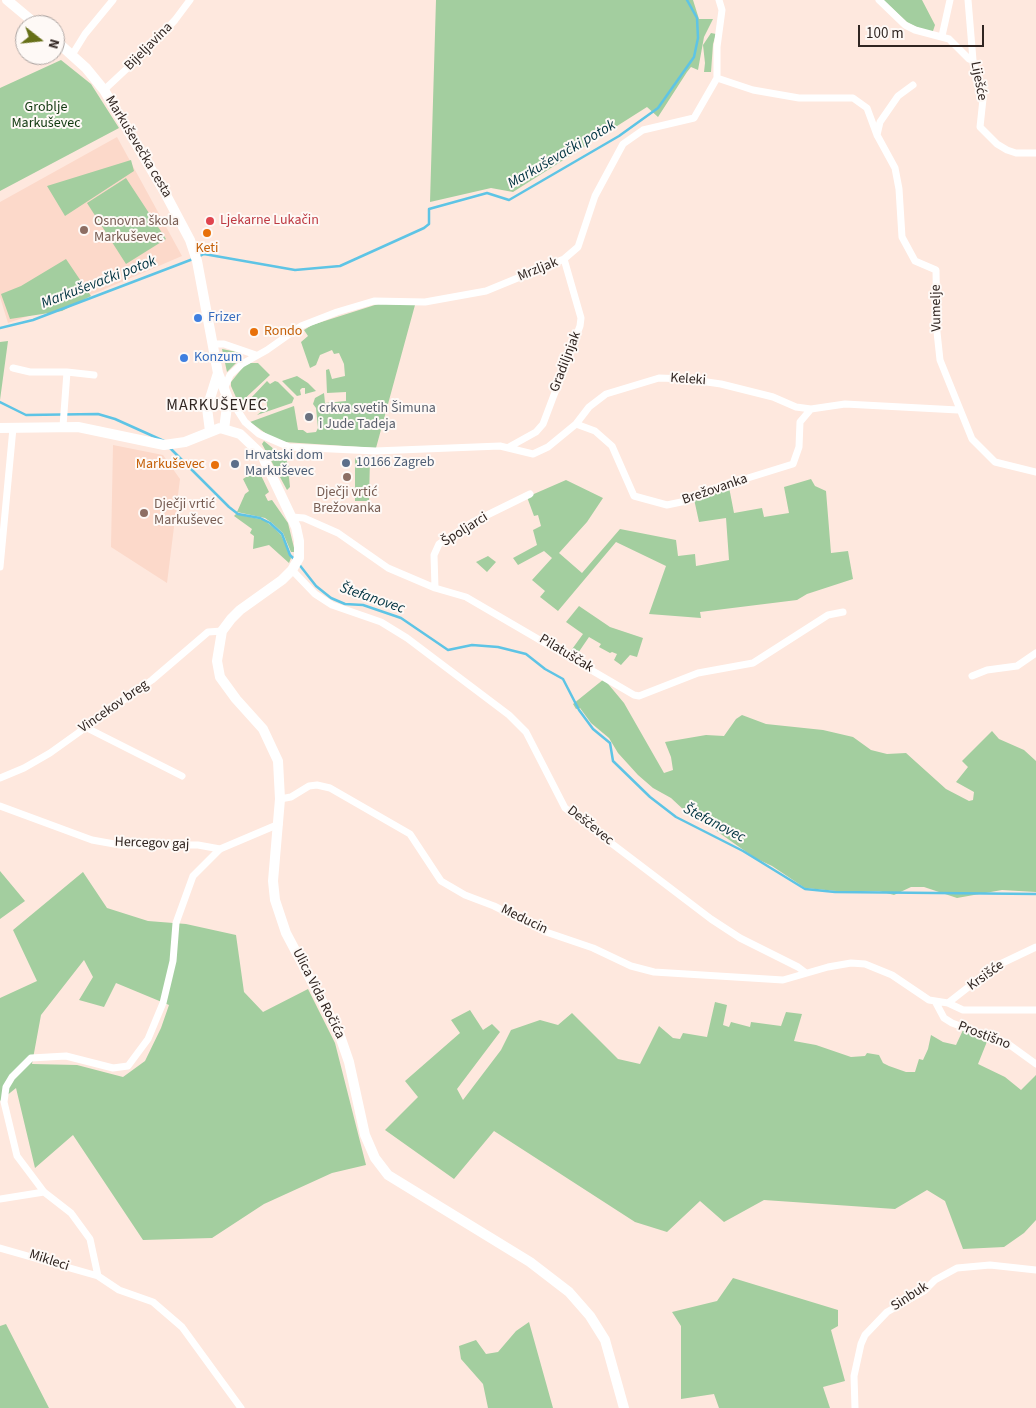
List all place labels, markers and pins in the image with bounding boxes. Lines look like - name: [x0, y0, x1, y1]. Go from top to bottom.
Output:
- place label: Ljekarne Lukačin: [220, 213, 319, 229]
- place label: Osnovna škola Markuševec: [94, 214, 179, 246]
- marker: Ljekarne Lukačin: [204, 215, 216, 227]
- marker: Osnovna škola Markuševec: [78, 224, 90, 236]
- marker: Keti: [201, 227, 213, 239]
- place label: Keti: [196, 241, 218, 257]
- place label: Frizer: [208, 310, 241, 326]
- marker: Frizer: [192, 312, 204, 324]
- place label: Rondo: [264, 324, 302, 340]
- marker: Rondo: [248, 326, 260, 338]
- place label: Konzum: [194, 350, 242, 366]
- marker: Konzum: [178, 352, 190, 364]
- place label: crkva svetih Šimuna i Jude Tadeja: [319, 401, 436, 434]
- marker: crkva svetih Šimuna i Jude Tadeja: [303, 411, 315, 423]
- place label: Hrvatski dom Markuševec: [245, 448, 323, 481]
- place label: 10166 Zagreb: [356, 455, 434, 471]
- place label: Markuševec: [136, 457, 205, 473]
- marker: 10166 Zagreb: [340, 457, 352, 469]
- marker: Hrvatski dom Markuševec: [229, 458, 241, 470]
- marker: Markuševec: [209, 459, 221, 471]
- marker: Dječji vrtić Brežovanka: [341, 471, 353, 483]
- place label: Dječji vrtić Brežovanka: [313, 485, 381, 518]
- place label: Dječji vrtić Markuševec: [154, 497, 223, 530]
- marker: Dječji vrtić Markuševec: [138, 507, 150, 519]

